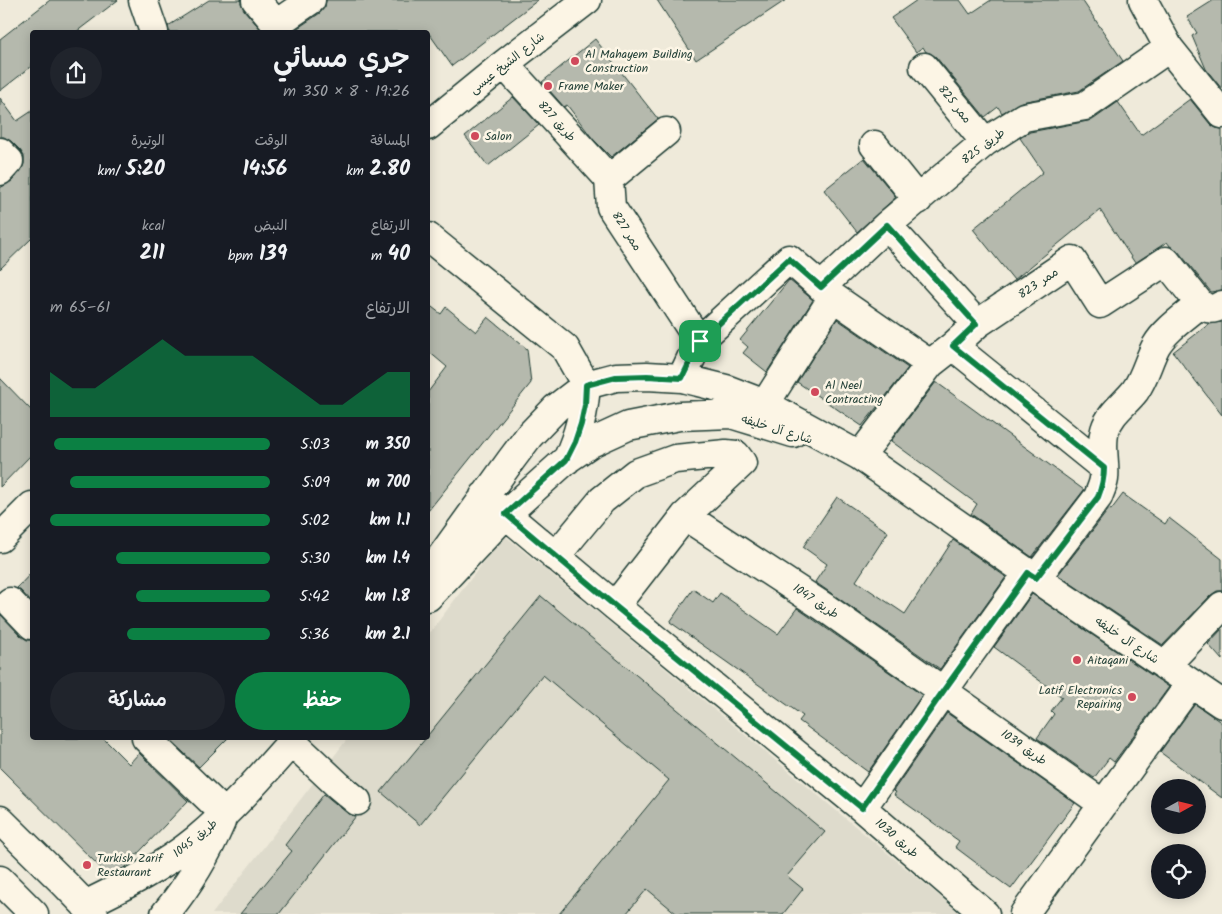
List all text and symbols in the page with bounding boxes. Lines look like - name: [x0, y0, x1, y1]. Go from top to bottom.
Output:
- street label: شارع الشيخ عيسى: [466, 28, 549, 99]
- text: جري مسائي: [273, 37, 410, 82]
- place label: Al Mahayem Building Construction: [585, 45, 693, 78]
- button: share: [50, 47, 102, 99]
- marker: Al Mahayem Building Construction: [569, 55, 581, 67]
- place label: Frame Maker: [558, 77, 625, 96]
- text: 19:26 · 8 × 350 m: [283, 79, 410, 104]
- marker: Frame Maker: [542, 80, 554, 92]
- street label: ممر 825: [933, 81, 976, 128]
- street label: طريق 827: [533, 96, 580, 146]
- street label: طريق 825: [957, 124, 1009, 169]
- place label: Salon: [485, 127, 512, 146]
- text: الوتيرة: [131, 130, 165, 152]
- text: الوقت: [255, 130, 287, 152]
- text: المسافة: [370, 130, 410, 152]
- marker: Salon: [469, 130, 481, 142]
- text: 5:20: [126, 153, 165, 186]
- text: 14:56: [242, 153, 287, 186]
- text: 2.80: [370, 153, 410, 186]
- text: /km: [98, 160, 126, 182]
- text: km: [346, 160, 370, 182]
- street label: ممر 827: [607, 208, 647, 255]
- text: kcal: [142, 215, 165, 237]
- text: النبض: [254, 215, 287, 237]
- text: الارتفاع: [371, 215, 410, 237]
- text: 211: [140, 237, 165, 270]
- text: 139: [259, 238, 287, 271]
- text: 40: [388, 238, 410, 271]
- text: bpm: [228, 245, 259, 267]
- text: m: [371, 245, 388, 267]
- street label: ممر 823: [1014, 263, 1062, 304]
- text: 61–65 m: [50, 295, 110, 320]
- text: الارتفاع: [365, 296, 410, 321]
- pin: [679, 320, 721, 362]
- icon: arrive: [686, 327, 714, 355]
- place label: Al Neel Contracting: [825, 376, 884, 409]
- marker: Al Neel Contracting: [809, 386, 821, 398]
- street label: شارع آل خليفه: [739, 410, 815, 449]
- text: 5:03: [300, 432, 330, 457]
- text: 350 m: [366, 432, 410, 457]
- text: 5:09: [302, 470, 330, 495]
- text: 700 m: [367, 470, 410, 495]
- text: 5:02: [300, 508, 330, 533]
- text: 1.1 km: [369, 508, 410, 533]
- text: 5:30: [300, 546, 330, 571]
- text: 1.4 km: [365, 546, 410, 571]
- street label: طريق 1047: [789, 579, 843, 624]
- text: 5:42: [299, 584, 330, 609]
- text: 1.8 km: [365, 584, 410, 609]
- street label: شارع آل خليفه: [1091, 612, 1163, 669]
- text: 5:36: [299, 622, 330, 647]
- text: 2.1 km: [365, 622, 410, 647]
- place label: Aitaqani: [1087, 651, 1129, 670]
- marker: Aitaqani: [1071, 654, 1083, 666]
- button: مشاركة: [50, 672, 225, 730]
- button: حفظ: [235, 672, 410, 730]
- place label: Latif Electronics Repairing: [1039, 681, 1122, 714]
- marker: Latif Electronics Repairing: [1126, 691, 1138, 703]
- street label: طريق 1039: [997, 725, 1051, 770]
- north arrow: [1151, 779, 1206, 834]
- map controls: [1151, 779, 1206, 899]
- street label: طريق 1045: [169, 814, 222, 862]
- street label: طريق 1030: [871, 814, 923, 863]
- button: locate: [1151, 844, 1206, 899]
- place label: Turkish Zarif Restaurant: [97, 849, 164, 882]
- marker: Turkish Zarif Restaurant: [81, 859, 93, 871]

